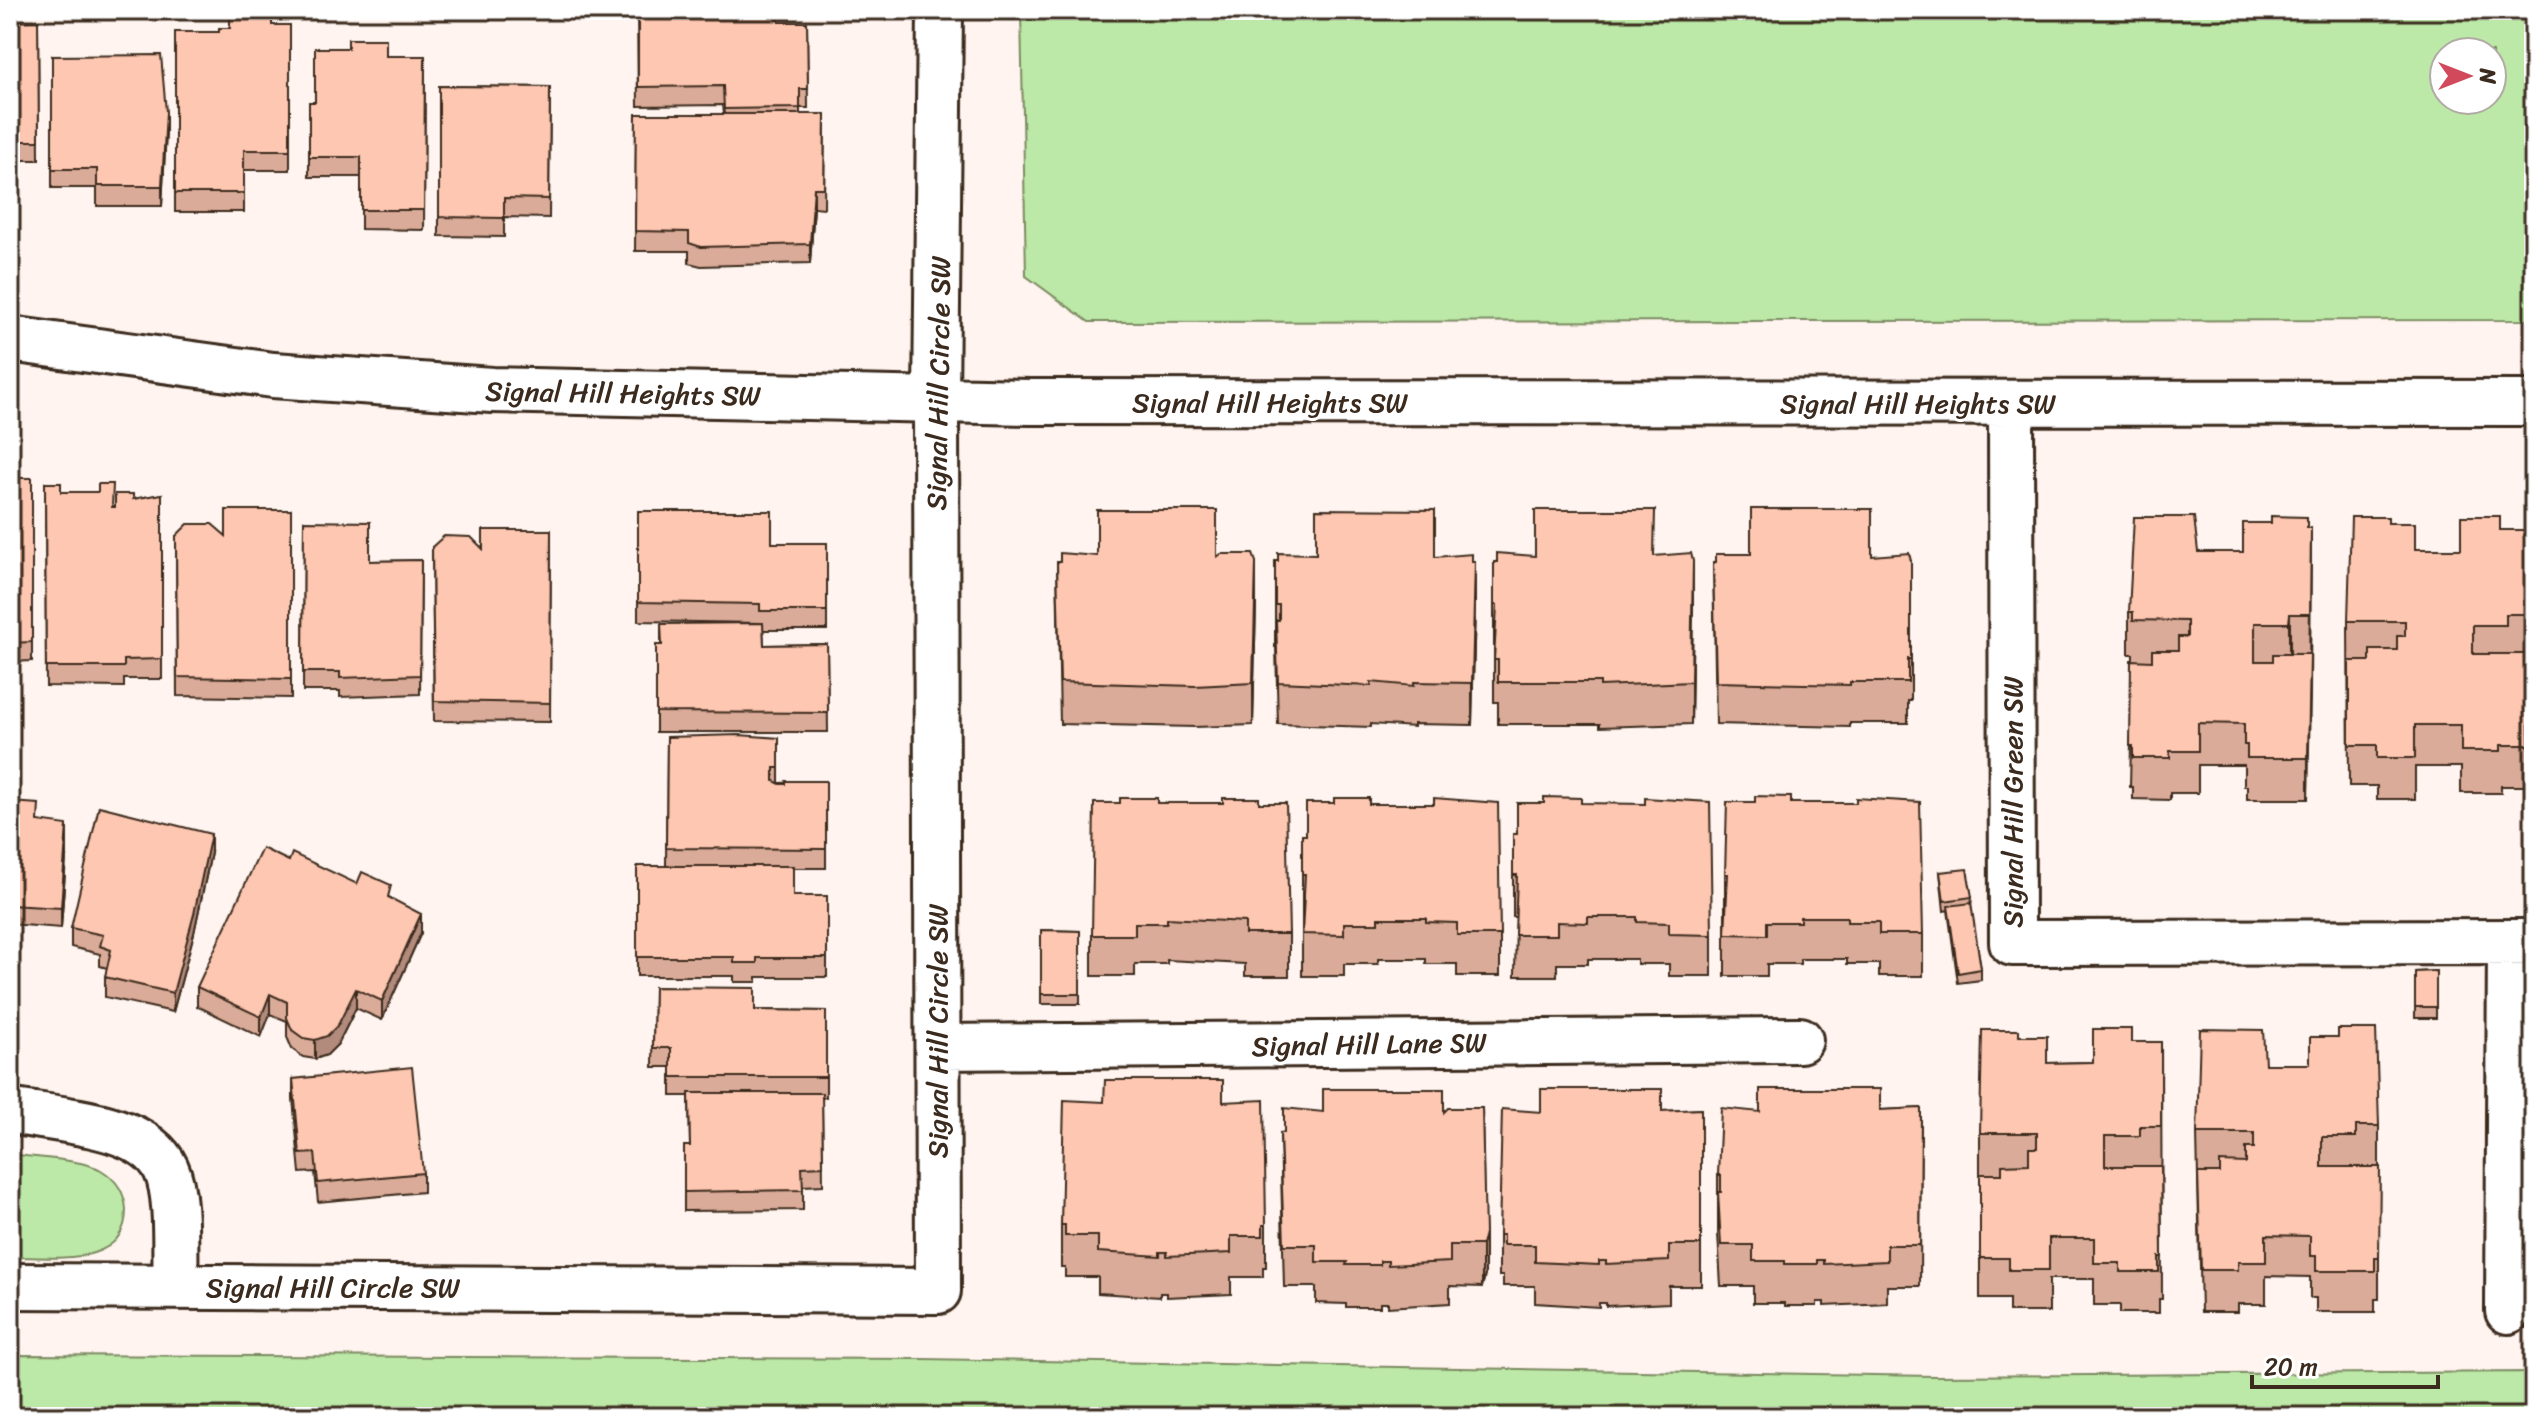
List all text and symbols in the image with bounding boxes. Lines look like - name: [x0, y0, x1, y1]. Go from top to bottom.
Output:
- north arrow: [2428, 36, 2508, 116]
- text: N: [2468, 67, 2507, 84]
- street label: Signal Hill Circle SW: [912, 255, 965, 511]
- street label: Signal Hill Heights SW: [485, 367, 761, 420]
- street label: Signal Hill Heights SW: [1132, 378, 1408, 427]
- street label: Signal Hill Heights SW: [1780, 379, 2056, 428]
- street label: Signal Hill Green SW: [1988, 676, 2037, 928]
- street label: Signal Hill Circle SW: [913, 904, 962, 1158]
- street label: Signal Hill Lane SW: [1251, 1018, 1487, 1071]
- street label: Signal Hill Circle SW: [206, 1263, 460, 1312]
- scale bar: [2252, 1339, 2438, 1389]
- text: 20 m: [2264, 1346, 2318, 1388]

